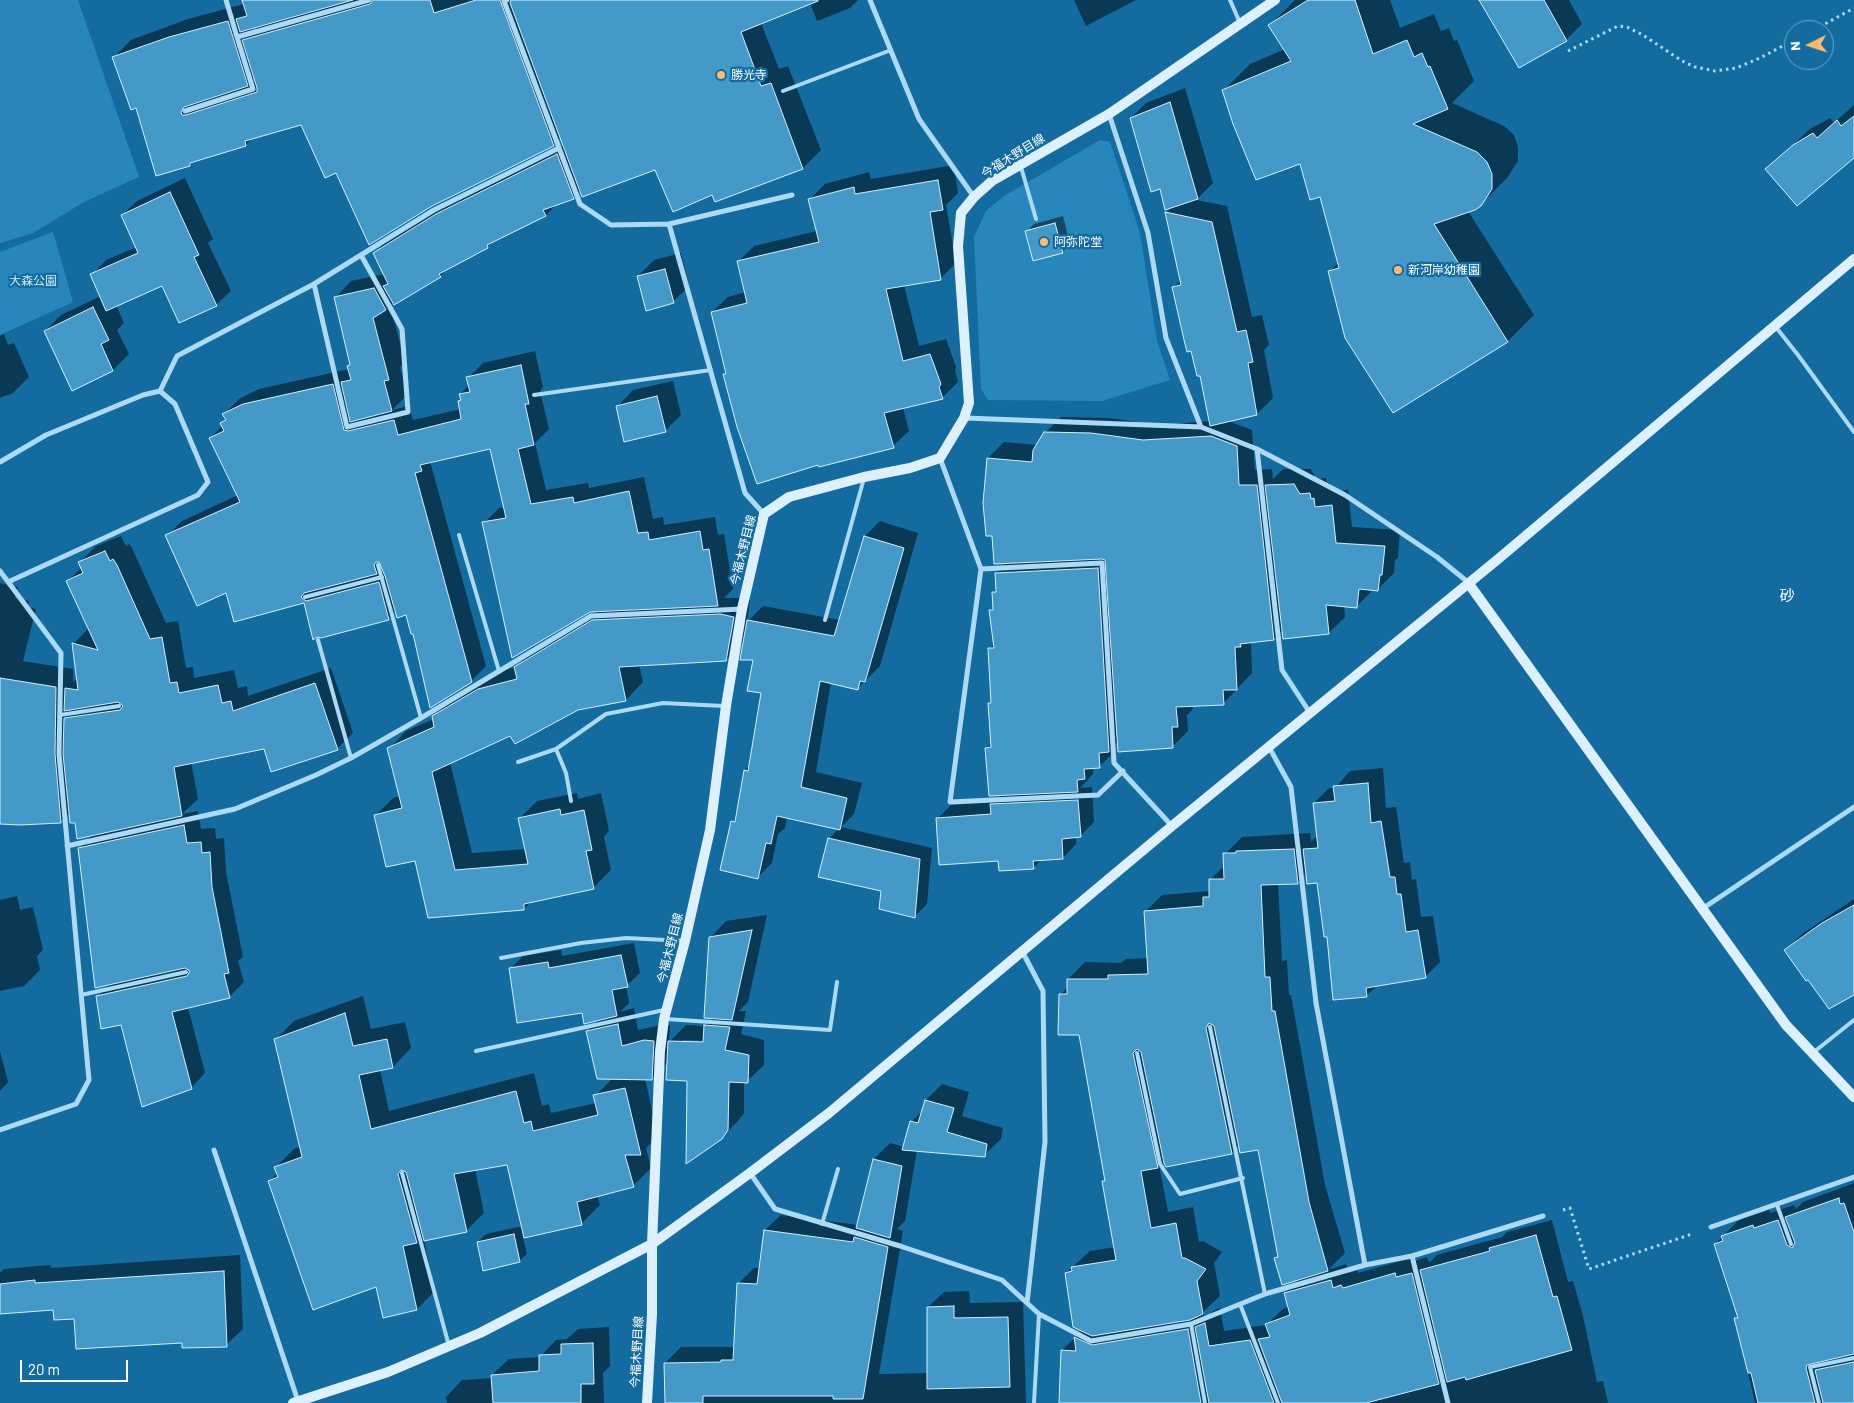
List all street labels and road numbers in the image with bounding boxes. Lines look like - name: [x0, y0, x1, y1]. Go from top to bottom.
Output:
- street label: 今福木野目線: [979, 131, 1047, 181]
- street label: 今福木野目線: [727, 513, 759, 587]
- street label: 今福木野目線: [654, 911, 686, 985]
- street label: 今福木野目線: [628, 1316, 646, 1388]

